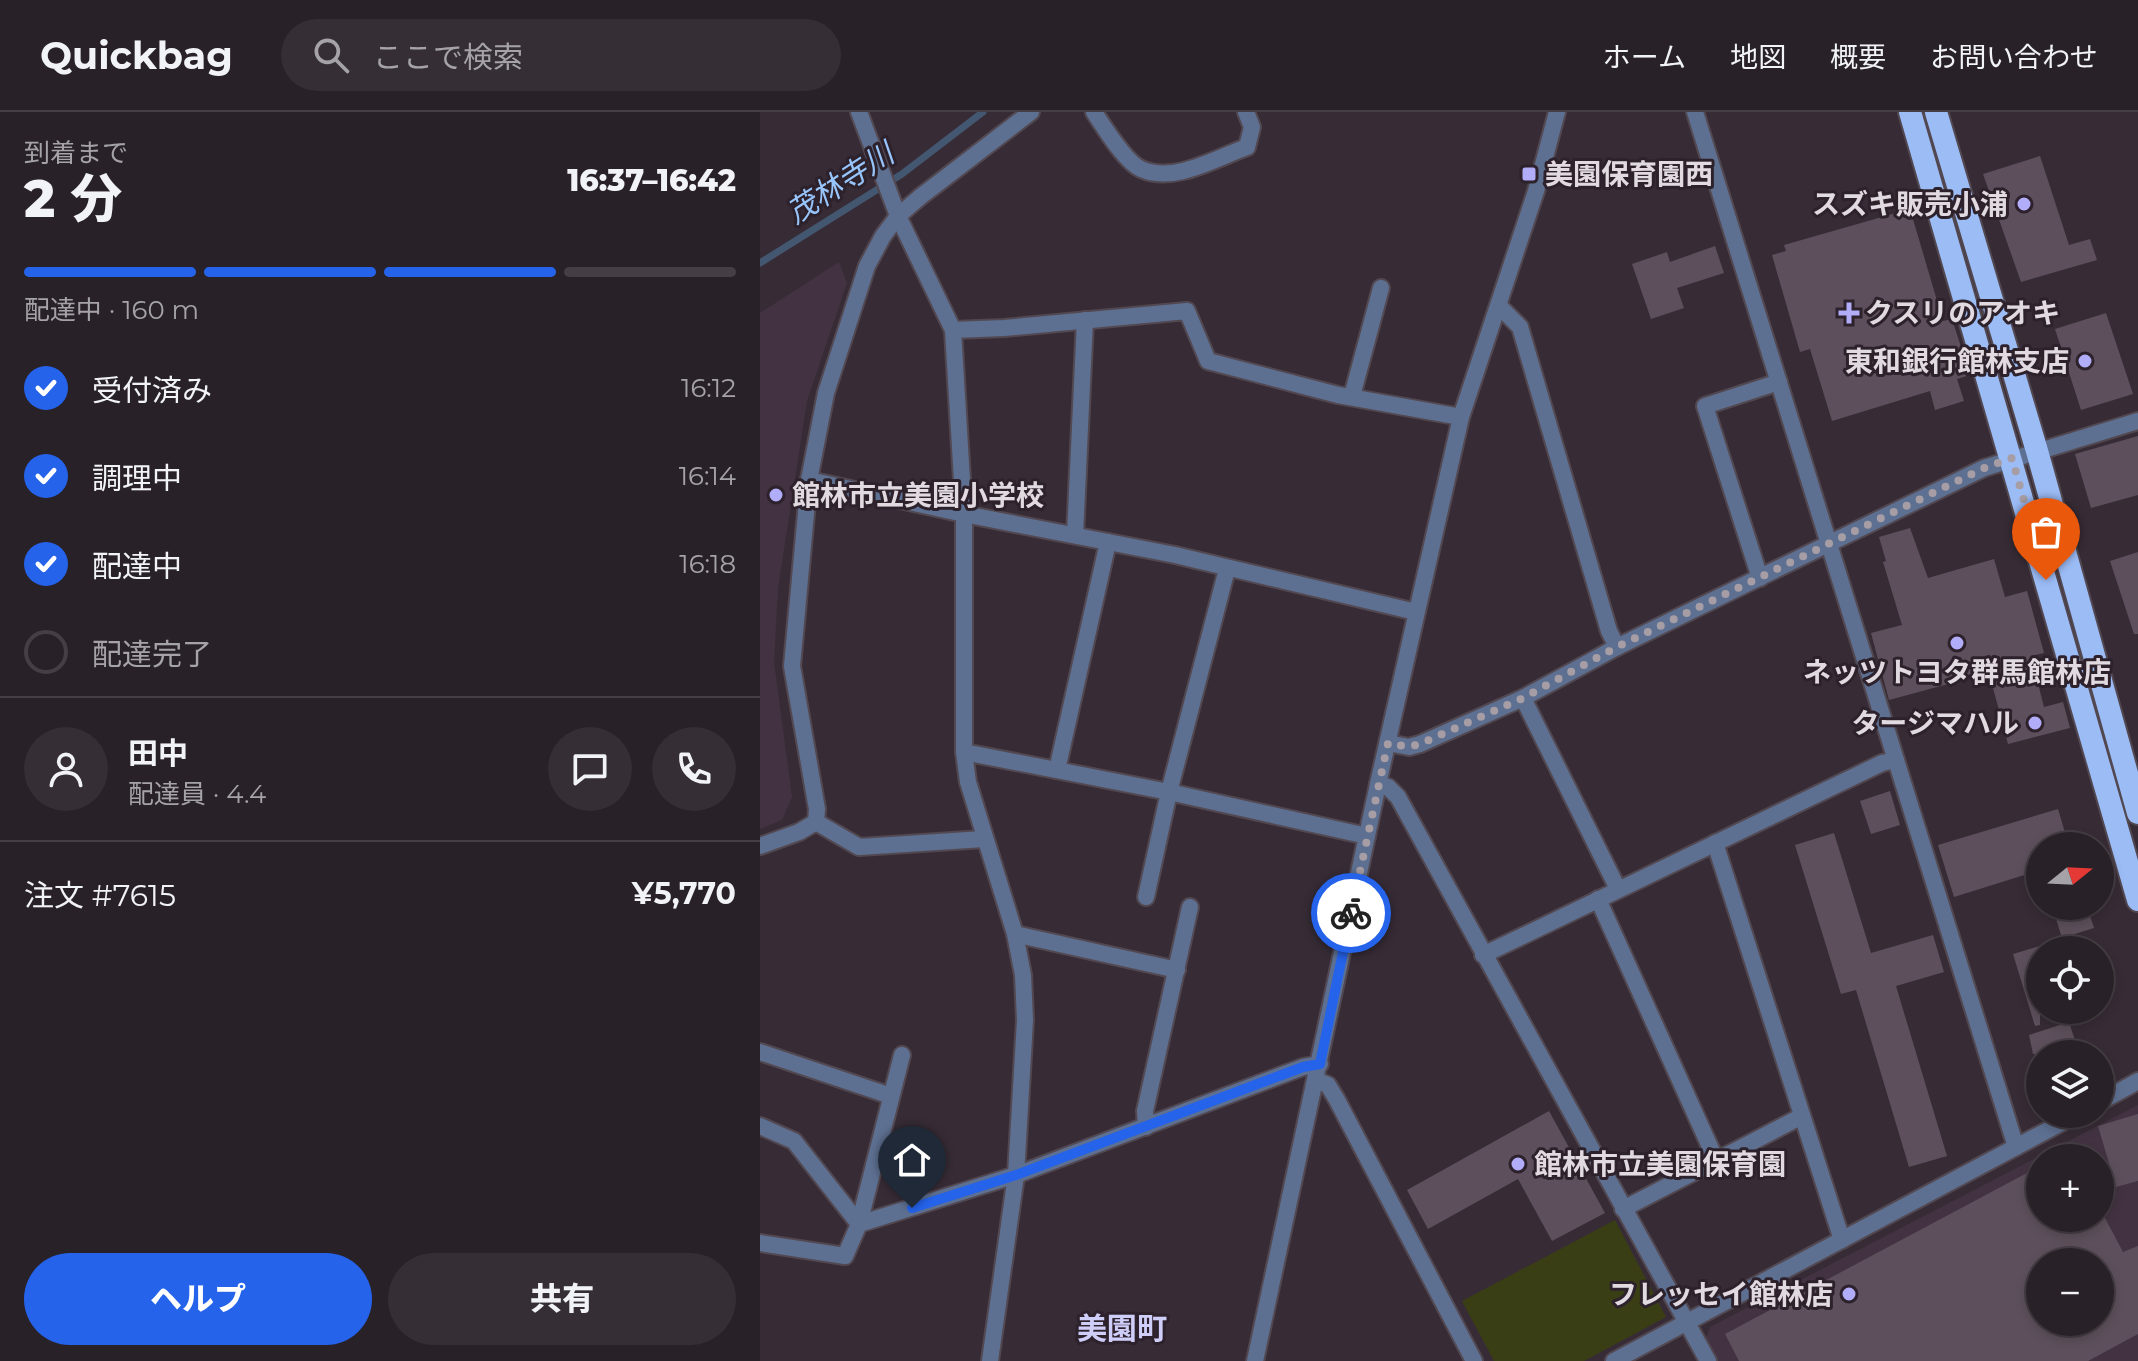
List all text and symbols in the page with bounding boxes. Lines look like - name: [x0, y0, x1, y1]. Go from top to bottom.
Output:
- search box: [281, 19, 841, 91]
- text: Quickbag: [40, 32, 233, 79]
- icon: search: [309, 33, 353, 77]
- text: ここで検索: [373, 39, 523, 76]
- text: ホーム: [1603, 40, 1686, 74]
- text: 地図: [1730, 40, 1786, 74]
- text: 概要: [1830, 40, 1886, 74]
- text: お問い合わせ: [1930, 40, 2098, 74]
- water label: 茂林寺川: [780, 133, 903, 231]
- text: 到着まで: [24, 137, 128, 169]
- place label: 美園保育園西: [1545, 157, 1713, 191]
- text: 16:37–16:42: [567, 162, 736, 199]
- marker: 美園保育園西: [1520, 165, 1538, 183]
- text: 2 分: [24, 167, 122, 230]
- place label: スズキ販売小浦: [1812, 187, 2008, 221]
- marker: スズキ販売小浦: [2015, 195, 2033, 213]
- text: 配達中 · 160 m: [24, 294, 199, 326]
- place label: クスリのアオキ: [1865, 296, 2060, 330]
- marker: クスリのアオキ: [1840, 304, 1858, 322]
- place label: 東和銀行館林支店: [1845, 344, 2069, 378]
- marker: 東和銀行館林支店: [2076, 352, 2094, 370]
- icon: check: [24, 366, 68, 410]
- text: 受付済み: [92, 372, 212, 409]
- text: 16:12: [681, 372, 736, 404]
- icon: check: [24, 454, 68, 498]
- text: 調理中: [92, 460, 182, 497]
- text: 16:14: [679, 460, 736, 492]
- place label: 館林市立美園小学校: [792, 478, 1044, 512]
- marker: 館林市立美園小学校: [767, 486, 785, 504]
- pin: [2012, 498, 2080, 580]
- icon: bag: [2024, 510, 2068, 554]
- icon: check: [24, 542, 68, 586]
- text: 配達中: [92, 548, 182, 585]
- text: 16:18: [679, 548, 736, 580]
- marker: ネッツトヨタ群馬館林店: [1948, 634, 1966, 652]
- text: 配達完了: [92, 636, 212, 673]
- place label: ネッツトヨタ群馬館林店: [1803, 655, 2111, 689]
- place label: タージマハル: [1852, 706, 2019, 740]
- marker: タージマハル: [2026, 714, 2044, 732]
- button: person: [24, 727, 108, 811]
- button: chat: [548, 727, 632, 811]
- button: phone: [652, 727, 736, 811]
- text: 田中: [128, 735, 188, 772]
- text: 配達員 · 4.4: [128, 778, 266, 810]
- north arrow: [2026, 832, 2114, 920]
- map controls: [2026, 832, 2114, 1336]
- courier: [1311, 873, 1391, 953]
- text: ¥5,770: [632, 875, 736, 912]
- text: 注文 #7615: [24, 877, 176, 914]
- icon: bike: [1329, 891, 1373, 935]
- button: locate: [2026, 936, 2114, 1024]
- button: layers: [2026, 1040, 2114, 1128]
- pin: [878, 1126, 946, 1208]
- icon: home: [890, 1138, 934, 1182]
- button: +: [2026, 1144, 2114, 1232]
- place label: 館林市立美園保育園: [1534, 1147, 1786, 1181]
- marker: 館林市立美園保育園: [1509, 1155, 1527, 1173]
- button: −: [2026, 1248, 2114, 1336]
- button: ヘルプ: [24, 1253, 372, 1345]
- button: 共有: [388, 1253, 736, 1345]
- place label: フレッセイ館林店: [1609, 1277, 1833, 1311]
- marker: フレッセイ館林店: [1840, 1285, 1858, 1303]
- district label: 美園町: [1077, 1310, 1167, 1347]

